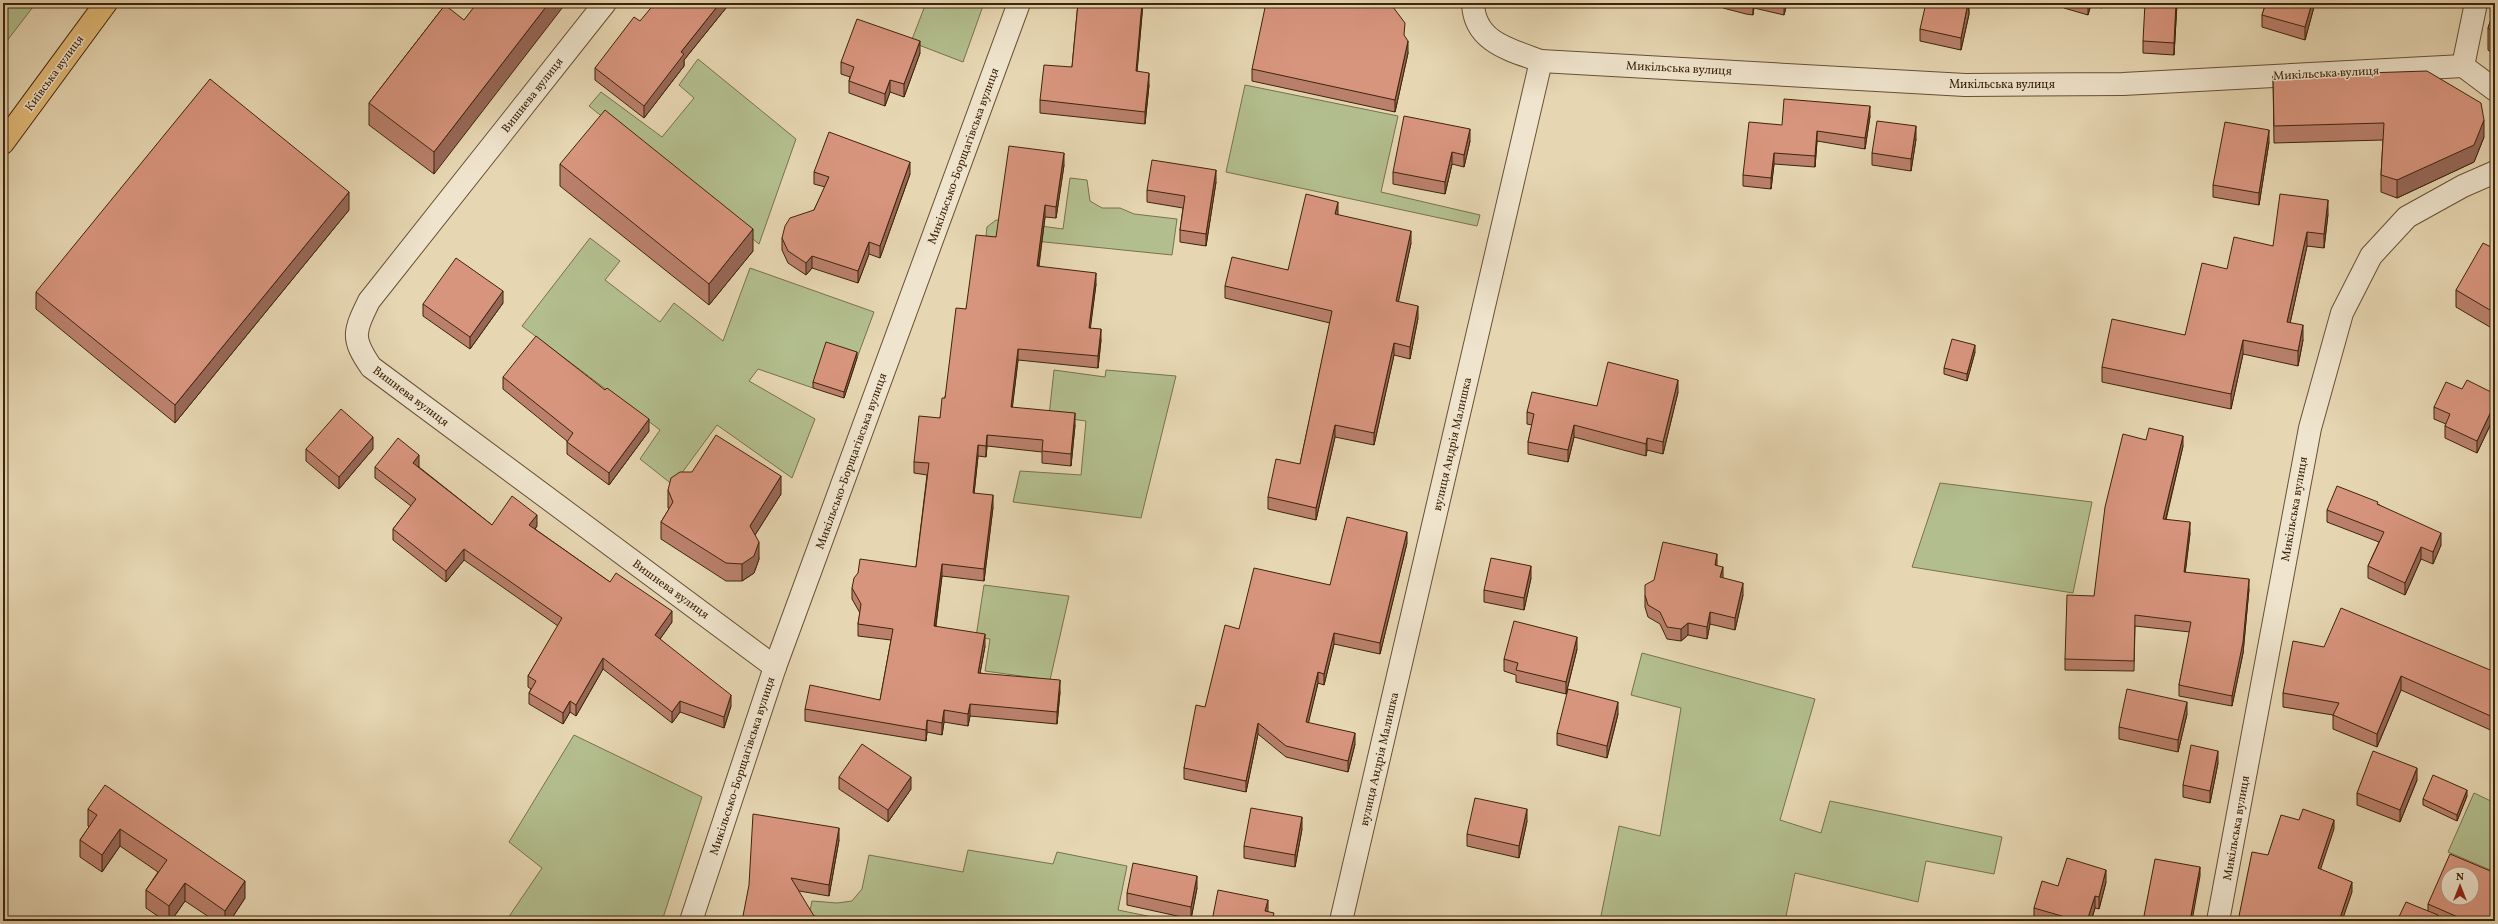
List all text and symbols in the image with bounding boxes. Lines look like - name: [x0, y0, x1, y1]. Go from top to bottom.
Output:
- street label: Київська вулиця: [22, 32, 88, 115]
- street label: Вишнева вулиця: [498, 55, 567, 137]
- street label: Микільська вулиця: [1626, 58, 1732, 80]
- street label: Микільська вулиця: [2273, 63, 2379, 85]
- street label: Микільсько-Борщагівська вулиця: [925, 66, 1003, 247]
- street label: Микільська вулиця: [1949, 77, 2055, 93]
- street label: Вишнева вулиця: [369, 363, 452, 431]
- street label: Микільсько-Борщагівська вулиця: [813, 371, 891, 552]
- street label: вулиця Андрія Малишка: [1430, 376, 1476, 513]
- street label: Микільська вулиця: [2278, 456, 2312, 563]
- street label: Вишнева вулиця: [629, 556, 712, 623]
- street label: Микільсько-Борщагівська вулиця: [707, 675, 779, 857]
- street label: вулиця Андрія Малишка: [1357, 691, 1403, 828]
- street label: Микільська вулиця: [2220, 775, 2254, 882]
- north arrow: [2440, 866, 2480, 906]
- text: N: [2456, 870, 2464, 885]

